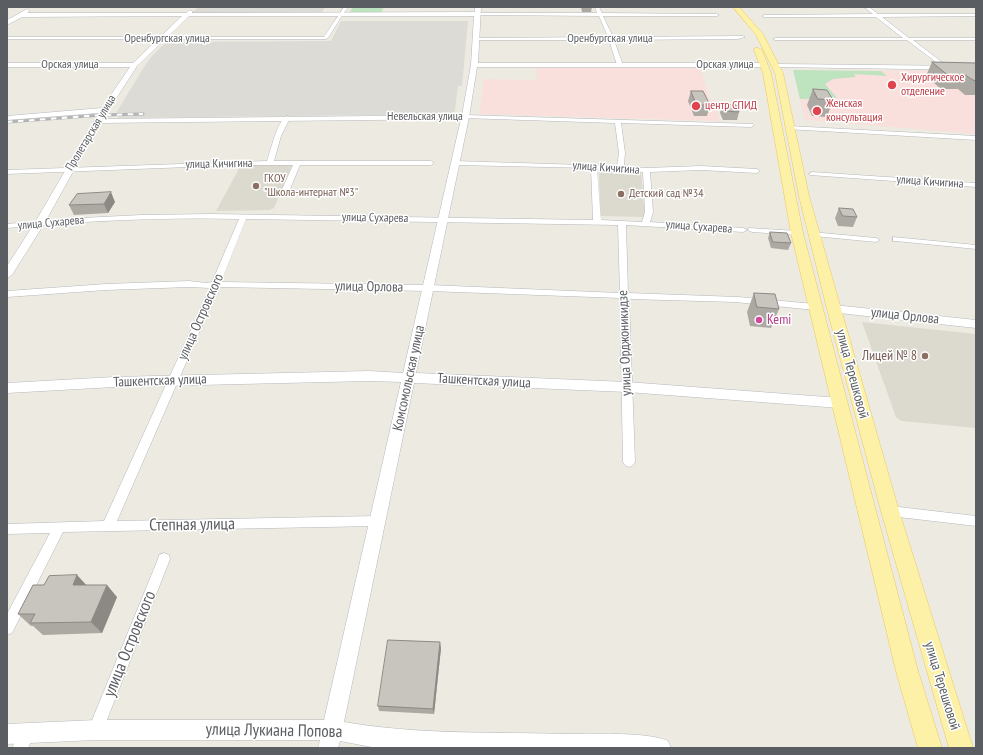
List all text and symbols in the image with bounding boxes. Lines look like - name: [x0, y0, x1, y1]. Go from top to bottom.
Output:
- street label: Оренбургская улица: [124, 32, 210, 46]
- street label: Оренбургская улица: [567, 32, 653, 46]
- street label: Орская улица: [41, 58, 99, 72]
- street label: Орская улица: [696, 58, 754, 72]
- place label: Хирургическое отделение: [901, 71, 964, 99]
- marker: Хирургическое отделение: [886, 79, 898, 91]
- street label: Пролетарская улица: [63, 92, 119, 174]
- place label: Женская консультация: [826, 97, 882, 125]
- place label: центр СПИД: [705, 99, 757, 113]
- marker: центр СПИД: [690, 100, 702, 112]
- marker: Женская консультация: [811, 105, 823, 117]
- street label: Невельская улица: [387, 110, 463, 124]
- street label: улица Кичигина: [185, 156, 253, 172]
- street label: улица Кичигина: [572, 158, 640, 178]
- place label: ГКОУ "Школа-интернат №3": [264, 172, 358, 200]
- street label: улица Кичигина: [896, 172, 964, 192]
- marker: ГКОУ "Школа-интернат №3": [251, 181, 261, 191]
- place label: Детский сад №34: [629, 187, 704, 201]
- marker: Детский сад №34: [616, 189, 626, 199]
- street label: улица Сухарева: [342, 210, 408, 226]
- street label: улица Сухарева: [17, 213, 85, 233]
- street label: улица Сухарева: [665, 217, 733, 237]
- street label: улица Островского: [174, 271, 228, 363]
- street label: улица Орлова: [335, 278, 403, 296]
- street label: улица Орджоникидзе: [615, 290, 635, 396]
- street label: улица Орлова: [870, 304, 940, 328]
- place label: Kemi: [767, 312, 791, 328]
- marker: Kemi: [754, 315, 764, 325]
- street label: Комсомольская улица: [390, 324, 428, 432]
- street label: улица Терешковой: [832, 328, 872, 420]
- place label: Лицей № 8: [862, 348, 917, 364]
- marker: Лицей № 8: [920, 351, 930, 361]
- street label: Ташкентская улица: [437, 370, 531, 392]
- street label: Ташкентская улица: [113, 371, 207, 391]
- street label: Степная улица: [149, 514, 235, 536]
- street label: улица Островского: [99, 588, 161, 700]
- street label: улица Терешковой: [921, 640, 963, 732]
- street label: улица Лукиана Попова: [206, 720, 342, 742]

